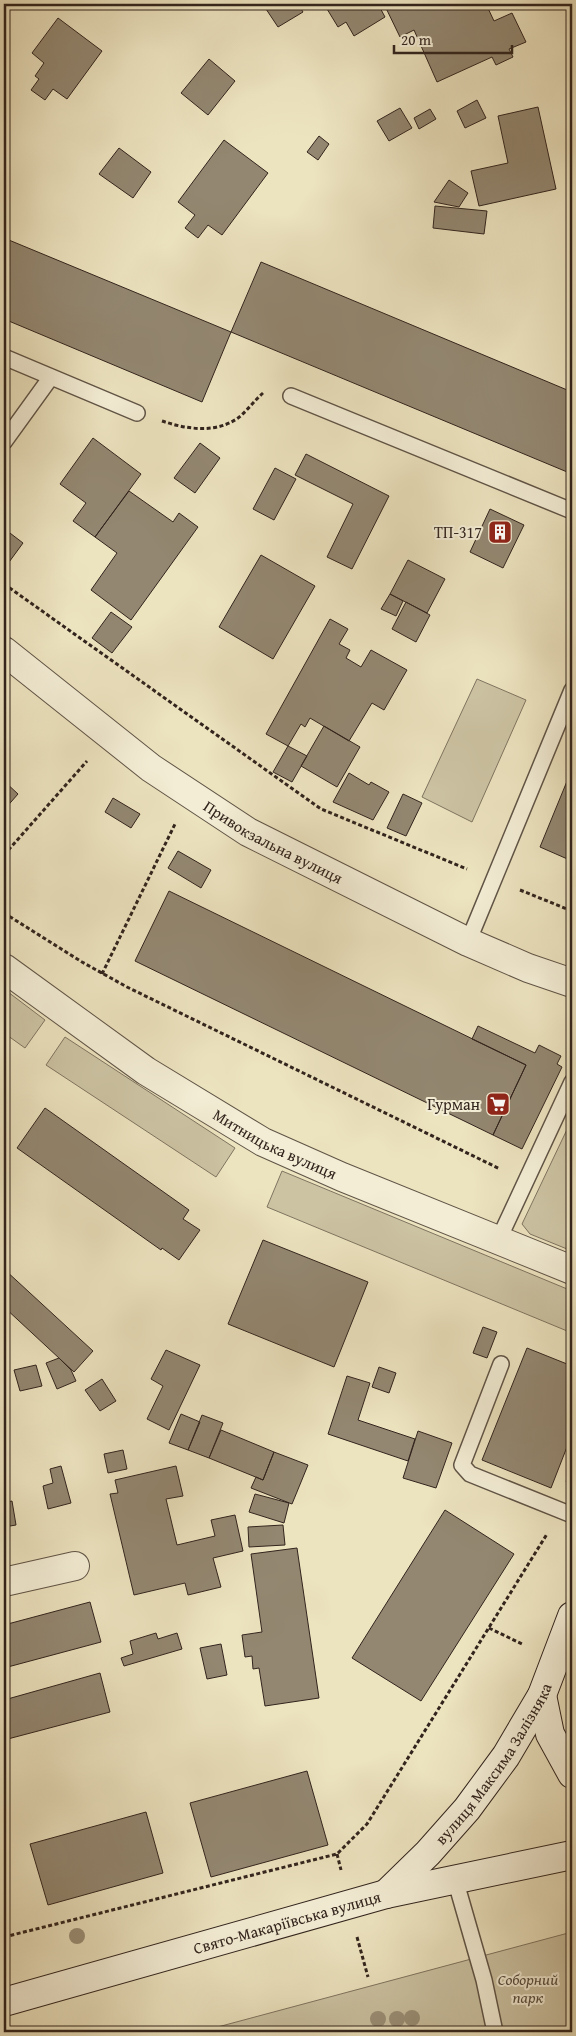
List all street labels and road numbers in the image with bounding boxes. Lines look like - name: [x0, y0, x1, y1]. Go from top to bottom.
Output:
- street label: Привокзальна вулиця: [199, 794, 347, 890]
- street label: Митницька вулиця: [209, 1102, 341, 1185]
- street label: вулиця Максима Залізняка: [429, 1679, 558, 1850]
- street label: Свято-Макаріївська вулиця: [190, 1884, 383, 1960]

